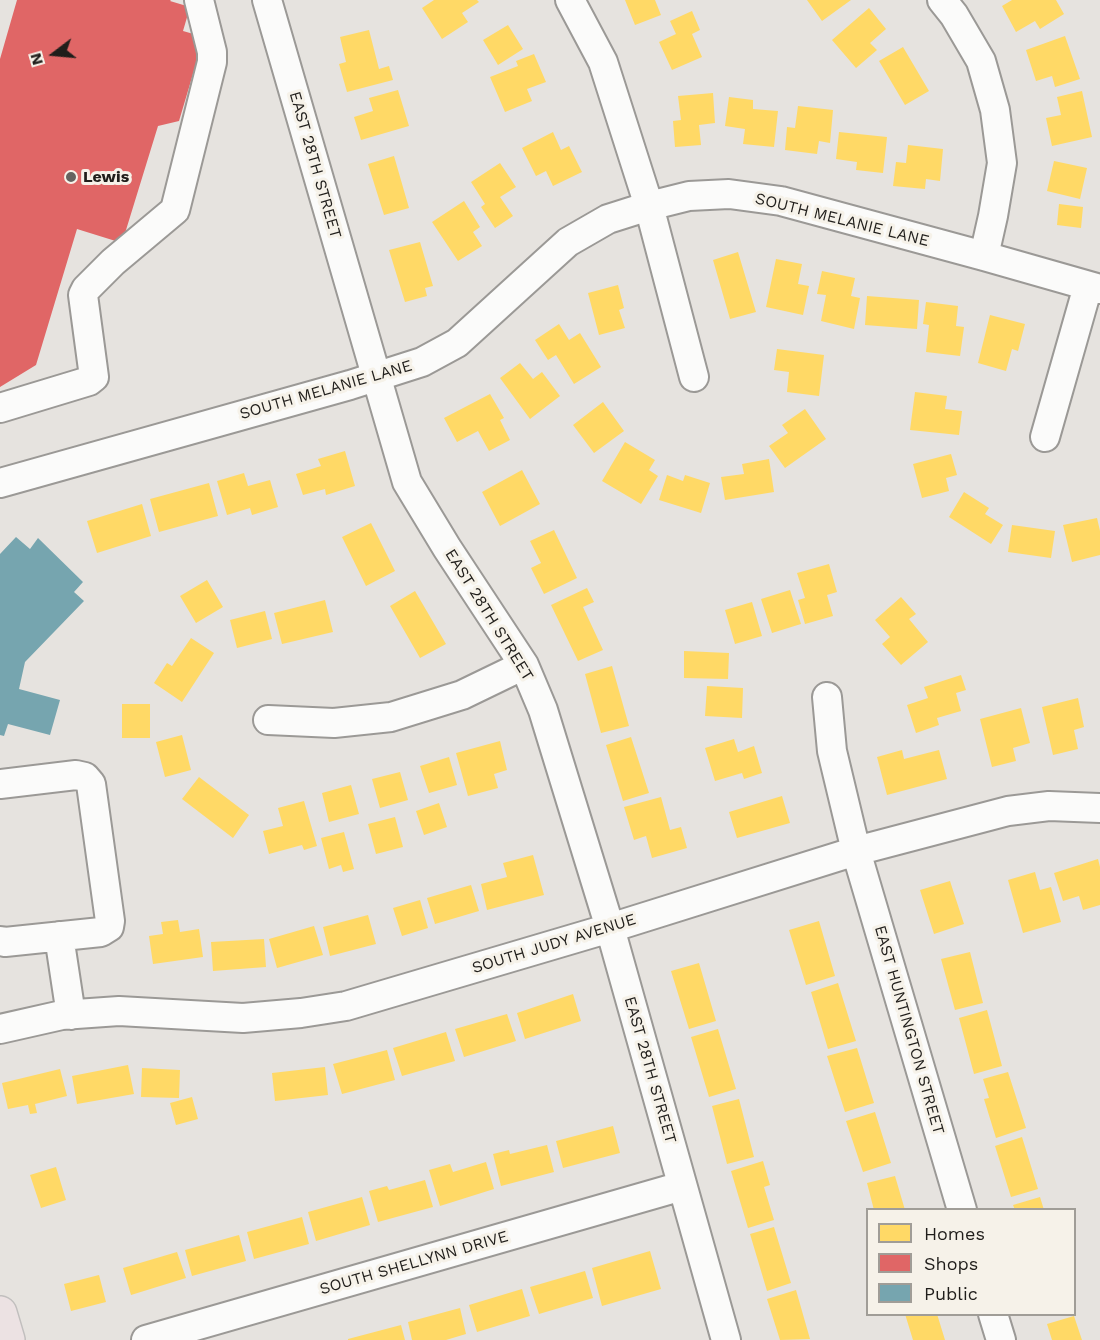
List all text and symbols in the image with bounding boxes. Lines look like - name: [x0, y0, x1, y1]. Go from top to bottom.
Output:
- north arrow: [24, 24, 84, 84]
- text: N: [25, 51, 47, 67]
- street label: EAST 28TH STREET: [285, 89, 345, 241]
- place label: Lewis: [83, 167, 129, 187]
- marker: Lewis: [64, 170, 78, 184]
- street label: SOUTH MELANIE LANE: [753, 189, 931, 251]
- street label: SOUTH MELANIE LANE: [237, 356, 415, 424]
- street label: EAST 28TH STREET: [441, 546, 537, 684]
- street label: SOUTH JUDY AVENUE: [470, 910, 638, 978]
- street label: EAST HUNTINGTON STREET: [870, 923, 948, 1137]
- street label: EAST 28TH STREET: [620, 994, 680, 1146]
- legend: [866, 1208, 1076, 1316]
- text: Homes: [924, 1223, 985, 1244]
- street label: SOUTH SHELLYNN DRIVE: [318, 1227, 510, 1299]
- text: Shops: [924, 1253, 978, 1274]
- text: Public: [924, 1283, 978, 1304]

